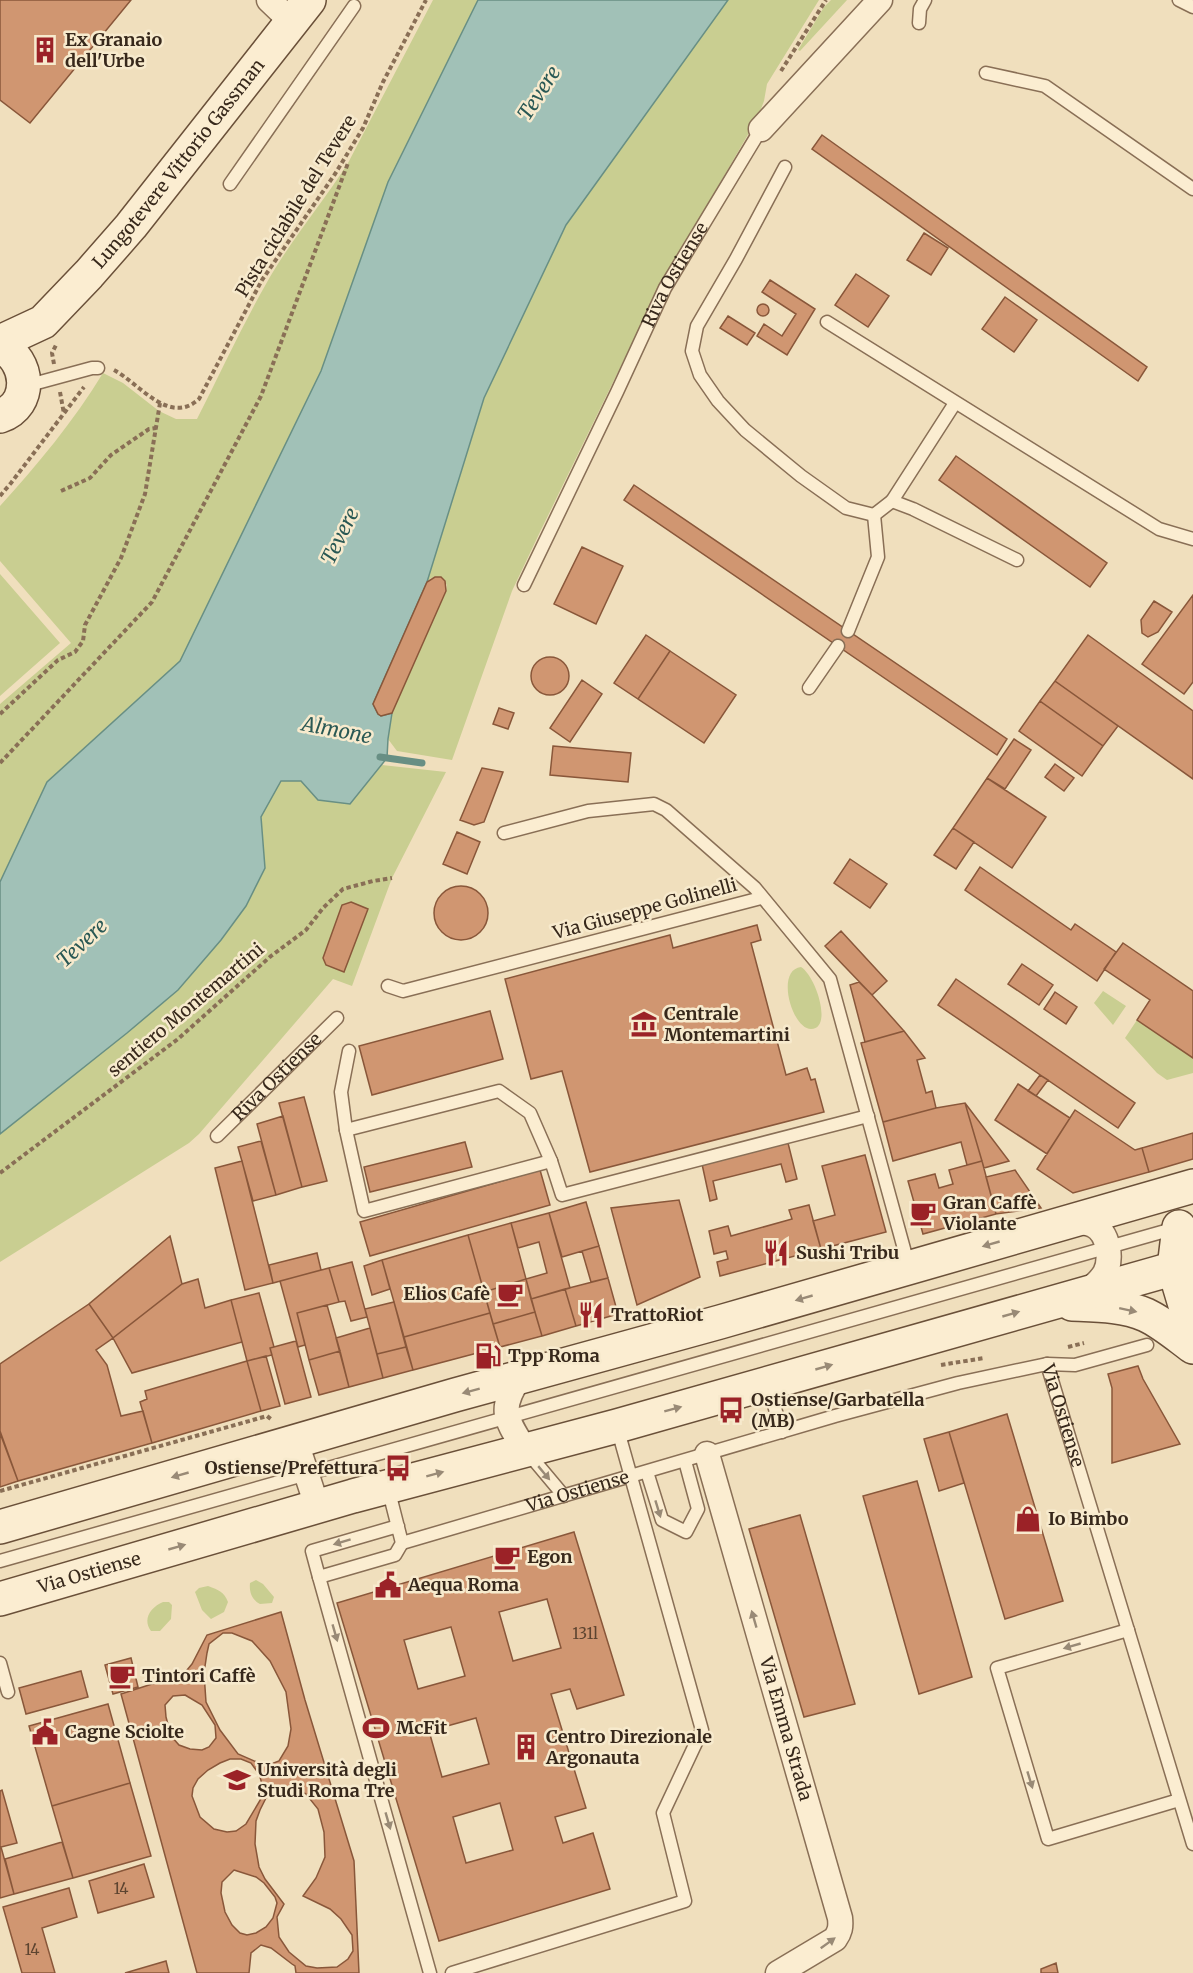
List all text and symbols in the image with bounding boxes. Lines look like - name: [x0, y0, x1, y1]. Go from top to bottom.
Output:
- place label: Ex Granaio dell'Urbe: [65, 28, 163, 72]
- building icon: Ex Granaio dell'Urbe: [30, 35, 60, 65]
- street label: Lungotevere Vittorio Gassman: [87, 54, 269, 273]
- water label: Tevere: [512, 61, 565, 125]
- street label: Pista ciclabile del Tevere: [230, 111, 361, 301]
- street label: Riva Ostiense: [636, 218, 713, 331]
- water label: Tevere: [315, 503, 364, 568]
- water label: Almone: [298, 710, 374, 748]
- street label: Via Giuseppe Golinelli: [549, 873, 739, 944]
- water label: Tevere: [51, 913, 112, 972]
- street label: sentiero Montemartini: [103, 937, 269, 1082]
- place label: Centrale Montemartini: [664, 1002, 790, 1046]
- museum icon: Centrale Montemartini: [629, 1009, 659, 1039]
- street label: Riva Ostiense: [227, 1028, 326, 1126]
- place label: Gran Caffè Violante: [942, 1191, 1037, 1235]
- cafe icon: Gran Caffè Violante: [908, 1198, 938, 1228]
- restaurant icon: Sushi Tribu: [761, 1238, 791, 1268]
- one-way arrow: [982, 1240, 1000, 1249]
- place label: Sushi Tribu: [796, 1241, 899, 1264]
- cafe icon: Elios Cafè: [495, 1279, 525, 1309]
- place label: Elios Cafè: [403, 1282, 490, 1305]
- one-way arrow: [795, 1294, 813, 1304]
- restaurant icon: TrattoRiot: [576, 1300, 606, 1330]
- place label: TrattoRiot: [611, 1303, 704, 1326]
- one-way arrow: [1119, 1306, 1138, 1316]
- one-way arrow: [1002, 1308, 1020, 1318]
- fuel station icon: Tpp Roma: [473, 1341, 503, 1371]
- place label: Tpp Roma: [508, 1344, 600, 1367]
- street label: Via Ostiense: [1036, 1360, 1090, 1470]
- one-way arrow: [815, 1362, 833, 1371]
- one-way arrow: [462, 1386, 480, 1396]
- place label: Ostiense/Garbatella (MB): [751, 1388, 925, 1432]
- bus stop icon: Ostiense/Garbatella (MB): [716, 1395, 746, 1425]
- one-way arrow: [664, 1404, 682, 1414]
- bus stop icon: Ostiense/Prefettura: [383, 1453, 413, 1483]
- place label: Ostiense/Prefettura: [204, 1456, 378, 1479]
- street label: Via Ostiense: [522, 1465, 632, 1517]
- one-way arrow: [538, 1465, 551, 1481]
- one-way arrow: [426, 1469, 444, 1478]
- one-way arrow: [171, 1471, 189, 1481]
- one-way arrow: [654, 1500, 663, 1518]
- shop icon: Io Bimbo: [1013, 1504, 1043, 1534]
- place label: Io Bimbo: [1048, 1507, 1129, 1530]
- one-way arrow: [332, 1538, 350, 1547]
- one-way arrow: [168, 1542, 186, 1551]
- cafe icon: Egon: [492, 1542, 522, 1572]
- place label: Egon: [527, 1545, 573, 1568]
- street label: Via Ostiense: [34, 1547, 143, 1599]
- public building icon: Aequa Roma: [373, 1570, 403, 1600]
- place label: Aequa Roma: [407, 1573, 519, 1596]
- one-way arrow: [749, 1610, 758, 1628]
- one-way arrow: [331, 1624, 341, 1642]
- house number: 131l: [572, 1624, 598, 1643]
- one-way arrow: [1063, 1642, 1081, 1651]
- street label: Via Emma Strada: [754, 1653, 818, 1804]
- cafe icon: Tintori Caffè: [107, 1661, 137, 1691]
- place label: Tintori Caffè: [142, 1664, 256, 1687]
- sports icon: McFit: [361, 1713, 391, 1743]
- place label: McFit: [396, 1716, 448, 1739]
- public building icon: Cagne Sciolte: [30, 1717, 60, 1747]
- place label: Cagne Sciolte: [65, 1720, 184, 1743]
- place label: Centro Direzionale Argonauta: [545, 1725, 712, 1769]
- building icon: Centro Direzionale Argonauta: [511, 1732, 541, 1762]
- place label: Università degli Studi Roma Tre: [257, 1758, 397, 1802]
- school or university icon: Università degli Studi Roma Tre: [222, 1765, 252, 1795]
- one-way arrow: [1026, 1771, 1035, 1789]
- one-way arrow: [384, 1811, 394, 1830]
- house number: 14: [113, 1879, 129, 1898]
- one-way arrow: [819, 1937, 835, 1949]
- house number: 14: [24, 1940, 40, 1959]

